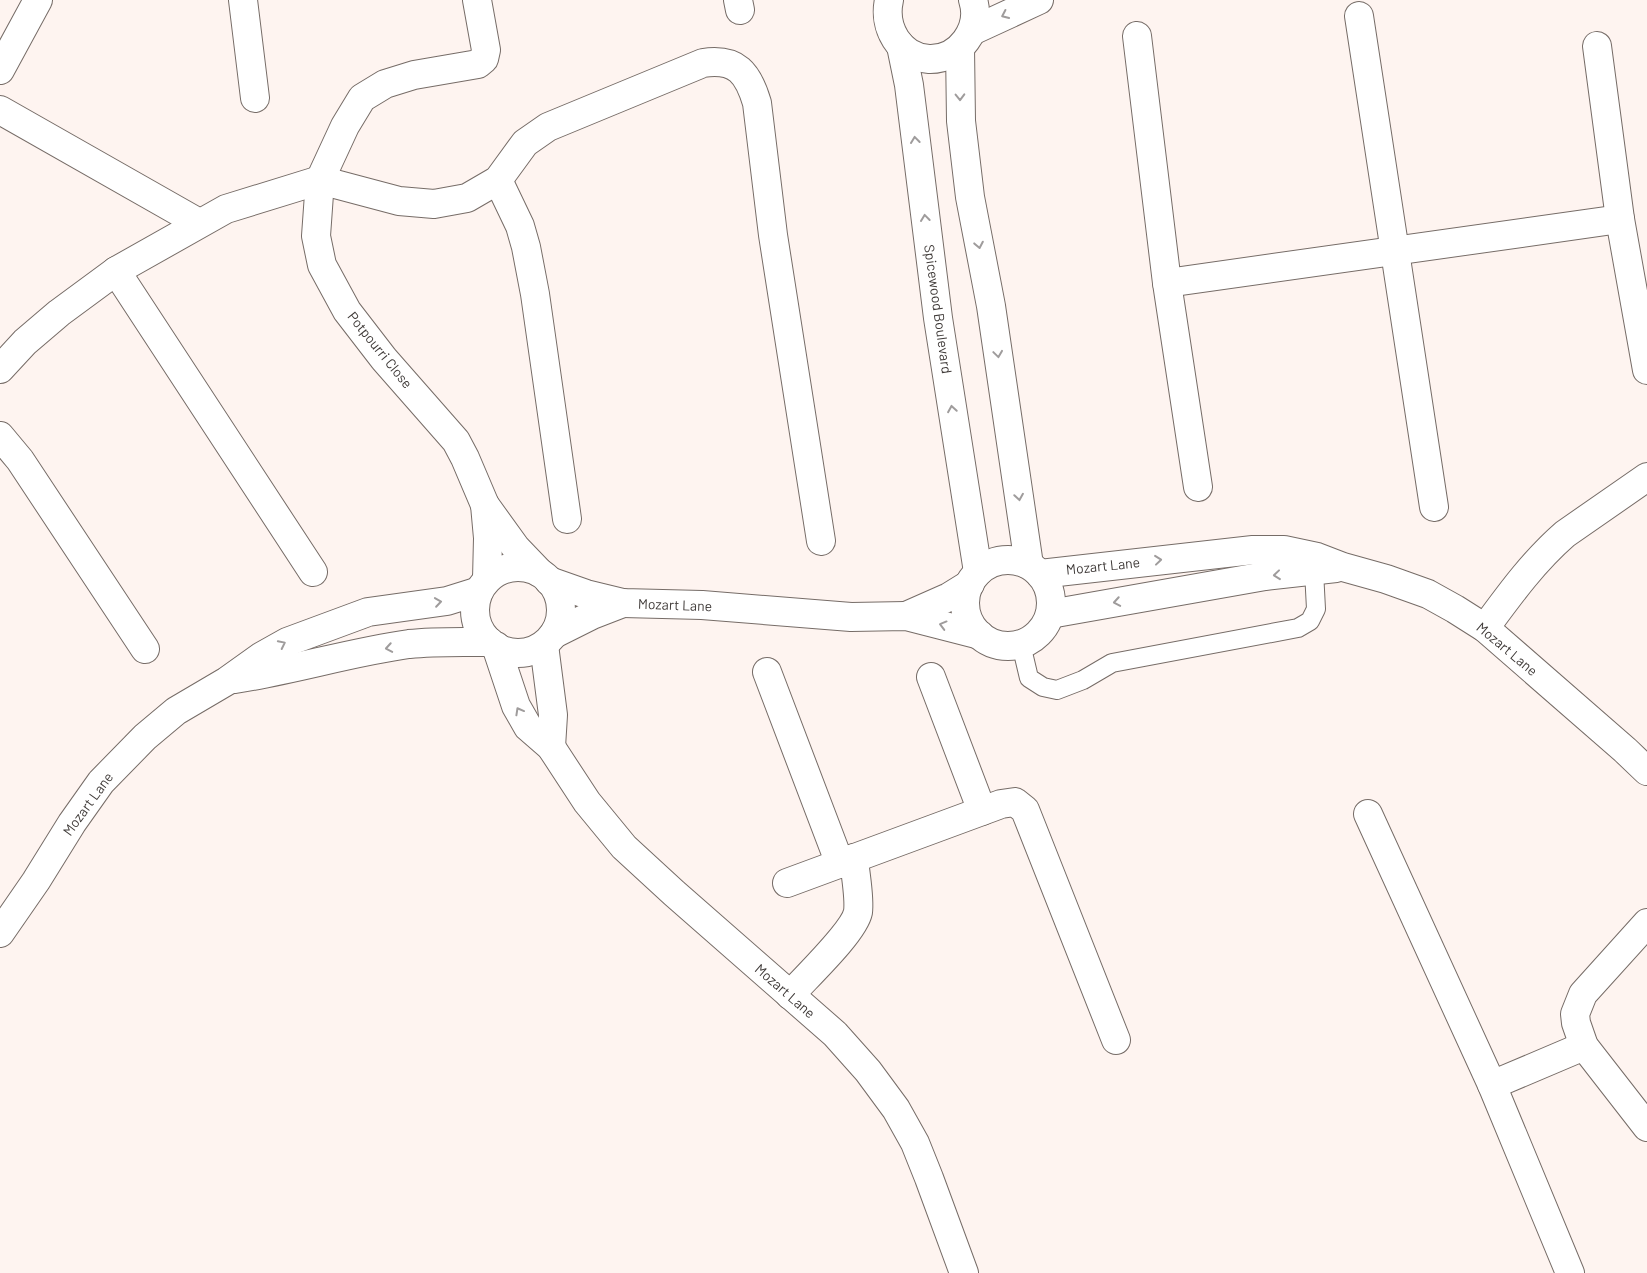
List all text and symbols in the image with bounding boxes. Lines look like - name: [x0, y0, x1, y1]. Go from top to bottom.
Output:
- one-way arrow: [1001, 9, 1010, 20]
- one-way arrow: [955, 94, 965, 101]
- one-way arrow: [910, 136, 921, 144]
- one-way arrow: [920, 214, 931, 222]
- one-way arrow: [973, 241, 984, 249]
- street label: Spicewood Boulevard: [921, 243, 956, 375]
- street label: Potpourri Close: [344, 308, 416, 391]
- one-way arrow: [992, 350, 1002, 359]
- one-way arrow: [947, 404, 958, 412]
- one-way arrow: [1013, 493, 1024, 501]
- street label: Mozart Lane: [1065, 553, 1141, 578]
- one-way arrow: [1154, 555, 1162, 566]
- one-way arrow: [1273, 569, 1281, 580]
- street label: Mozart Lane: [638, 595, 712, 614]
- one-way arrow: [1112, 596, 1121, 606]
- one-way arrow: [434, 597, 442, 608]
- street label: Mozart Lane: [1473, 618, 1541, 679]
- one-way arrow: [940, 621, 948, 631]
- one-way arrow: [277, 640, 286, 650]
- one-way arrow: [385, 642, 393, 652]
- one-way arrow: [515, 708, 525, 717]
- street label: Mozart Lane: [59, 769, 116, 839]
- street label: Mozart Lane: [752, 960, 819, 1021]

